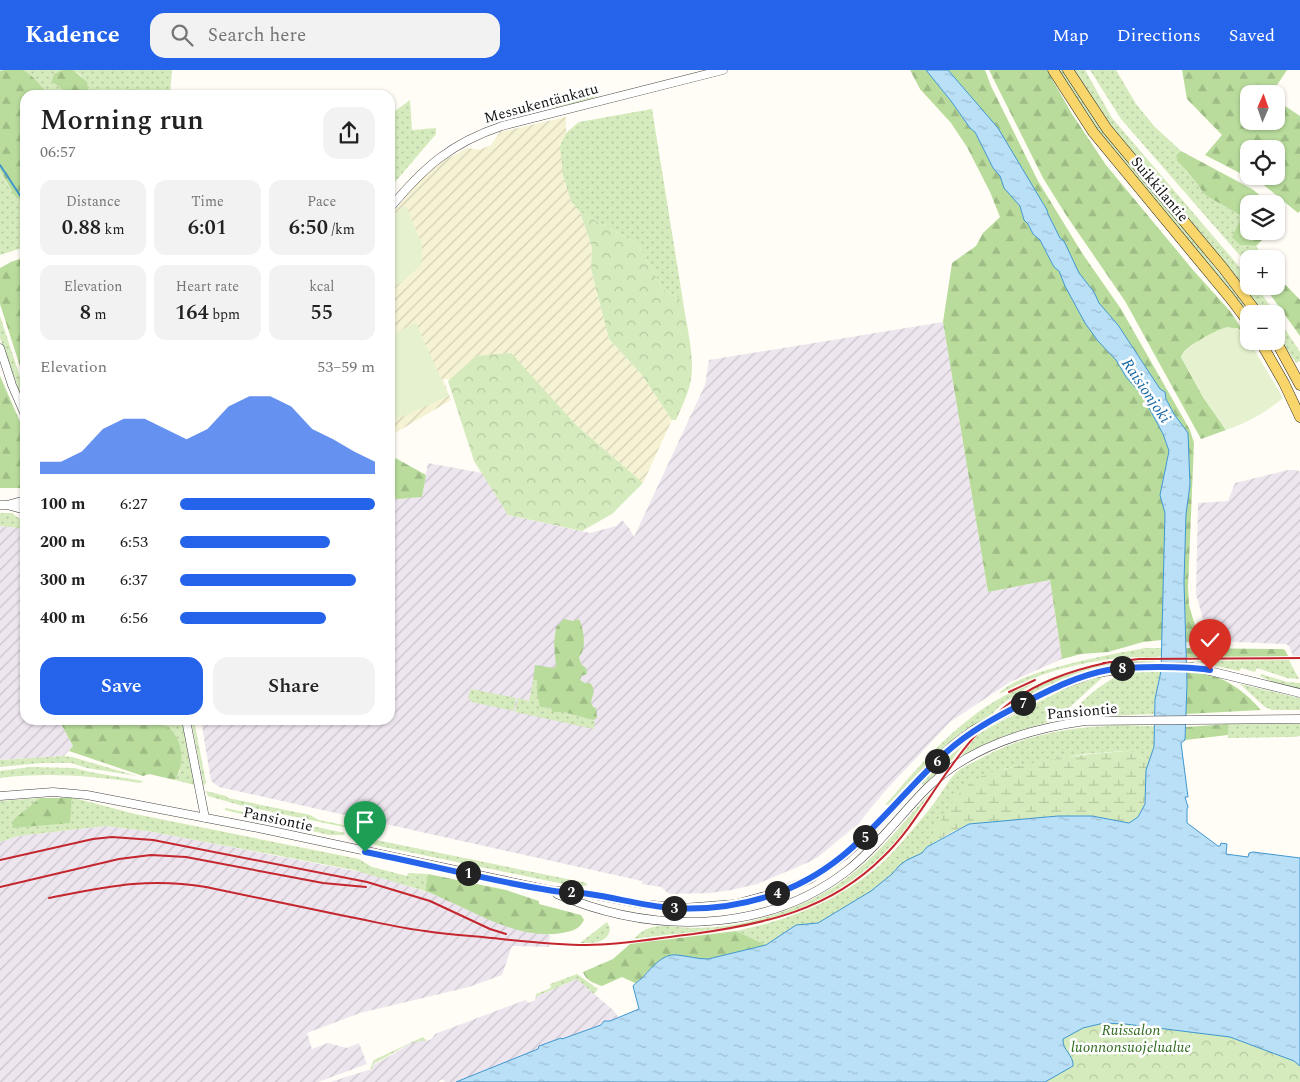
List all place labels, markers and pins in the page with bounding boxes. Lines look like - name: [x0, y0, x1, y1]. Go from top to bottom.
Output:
- pin: [1189, 619, 1231, 670]
- pin: 8: [1110, 656, 1134, 680]
- pin: 7: [1010, 690, 1036, 716]
- pin: 6: [924, 748, 950, 774]
- pin: [344, 801, 386, 852]
- pin: 5: [852, 824, 878, 850]
- pin: 1: [456, 860, 480, 886]
- pin: 2: [558, 880, 584, 904]
- pin: 4: [764, 880, 790, 906]
- pin: 3: [662, 896, 686, 920]

